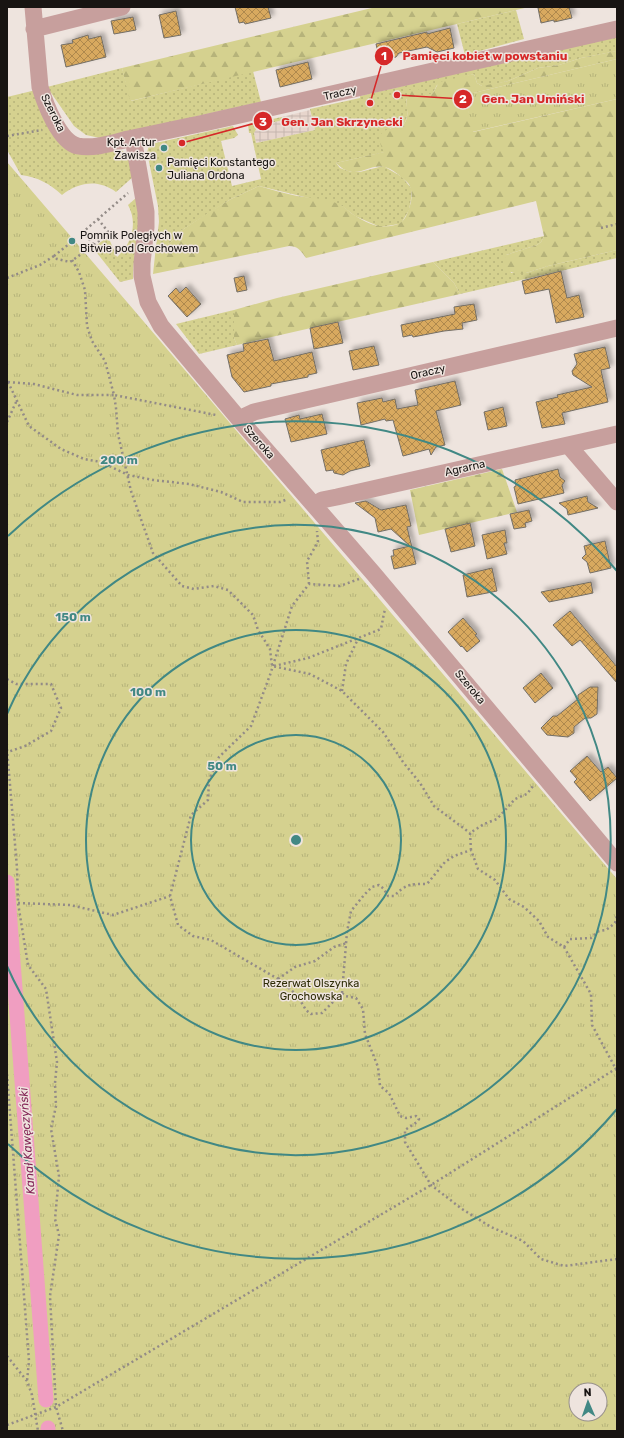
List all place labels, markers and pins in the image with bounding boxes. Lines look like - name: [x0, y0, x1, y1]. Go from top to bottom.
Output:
- callout: Pamięci kobiet w powstaniu: [374, 44, 576, 68]
- callout: Gen. Jan Umiński: [453, 87, 592, 111]
- callout: Gen. Jan Skrzynecki: [253, 109, 411, 133]
- place label: Kpt. Artur Zawisza: [107, 136, 157, 162]
- marker: Kpt. Artur Zawisza: [159, 143, 169, 153]
- place label: Pamięci Konstantego Juliana Ordona: [167, 156, 275, 182]
- marker: Pamięci Konstantego Juliana Ordona: [154, 163, 164, 173]
- place label: Pomnik Poległych w Bitwie pod Grochowem: [80, 229, 198, 255]
- marker: Pomnik Poległych w Bitwie pod Grochowem: [67, 236, 77, 246]
- centre of rings: [289, 833, 303, 847]

